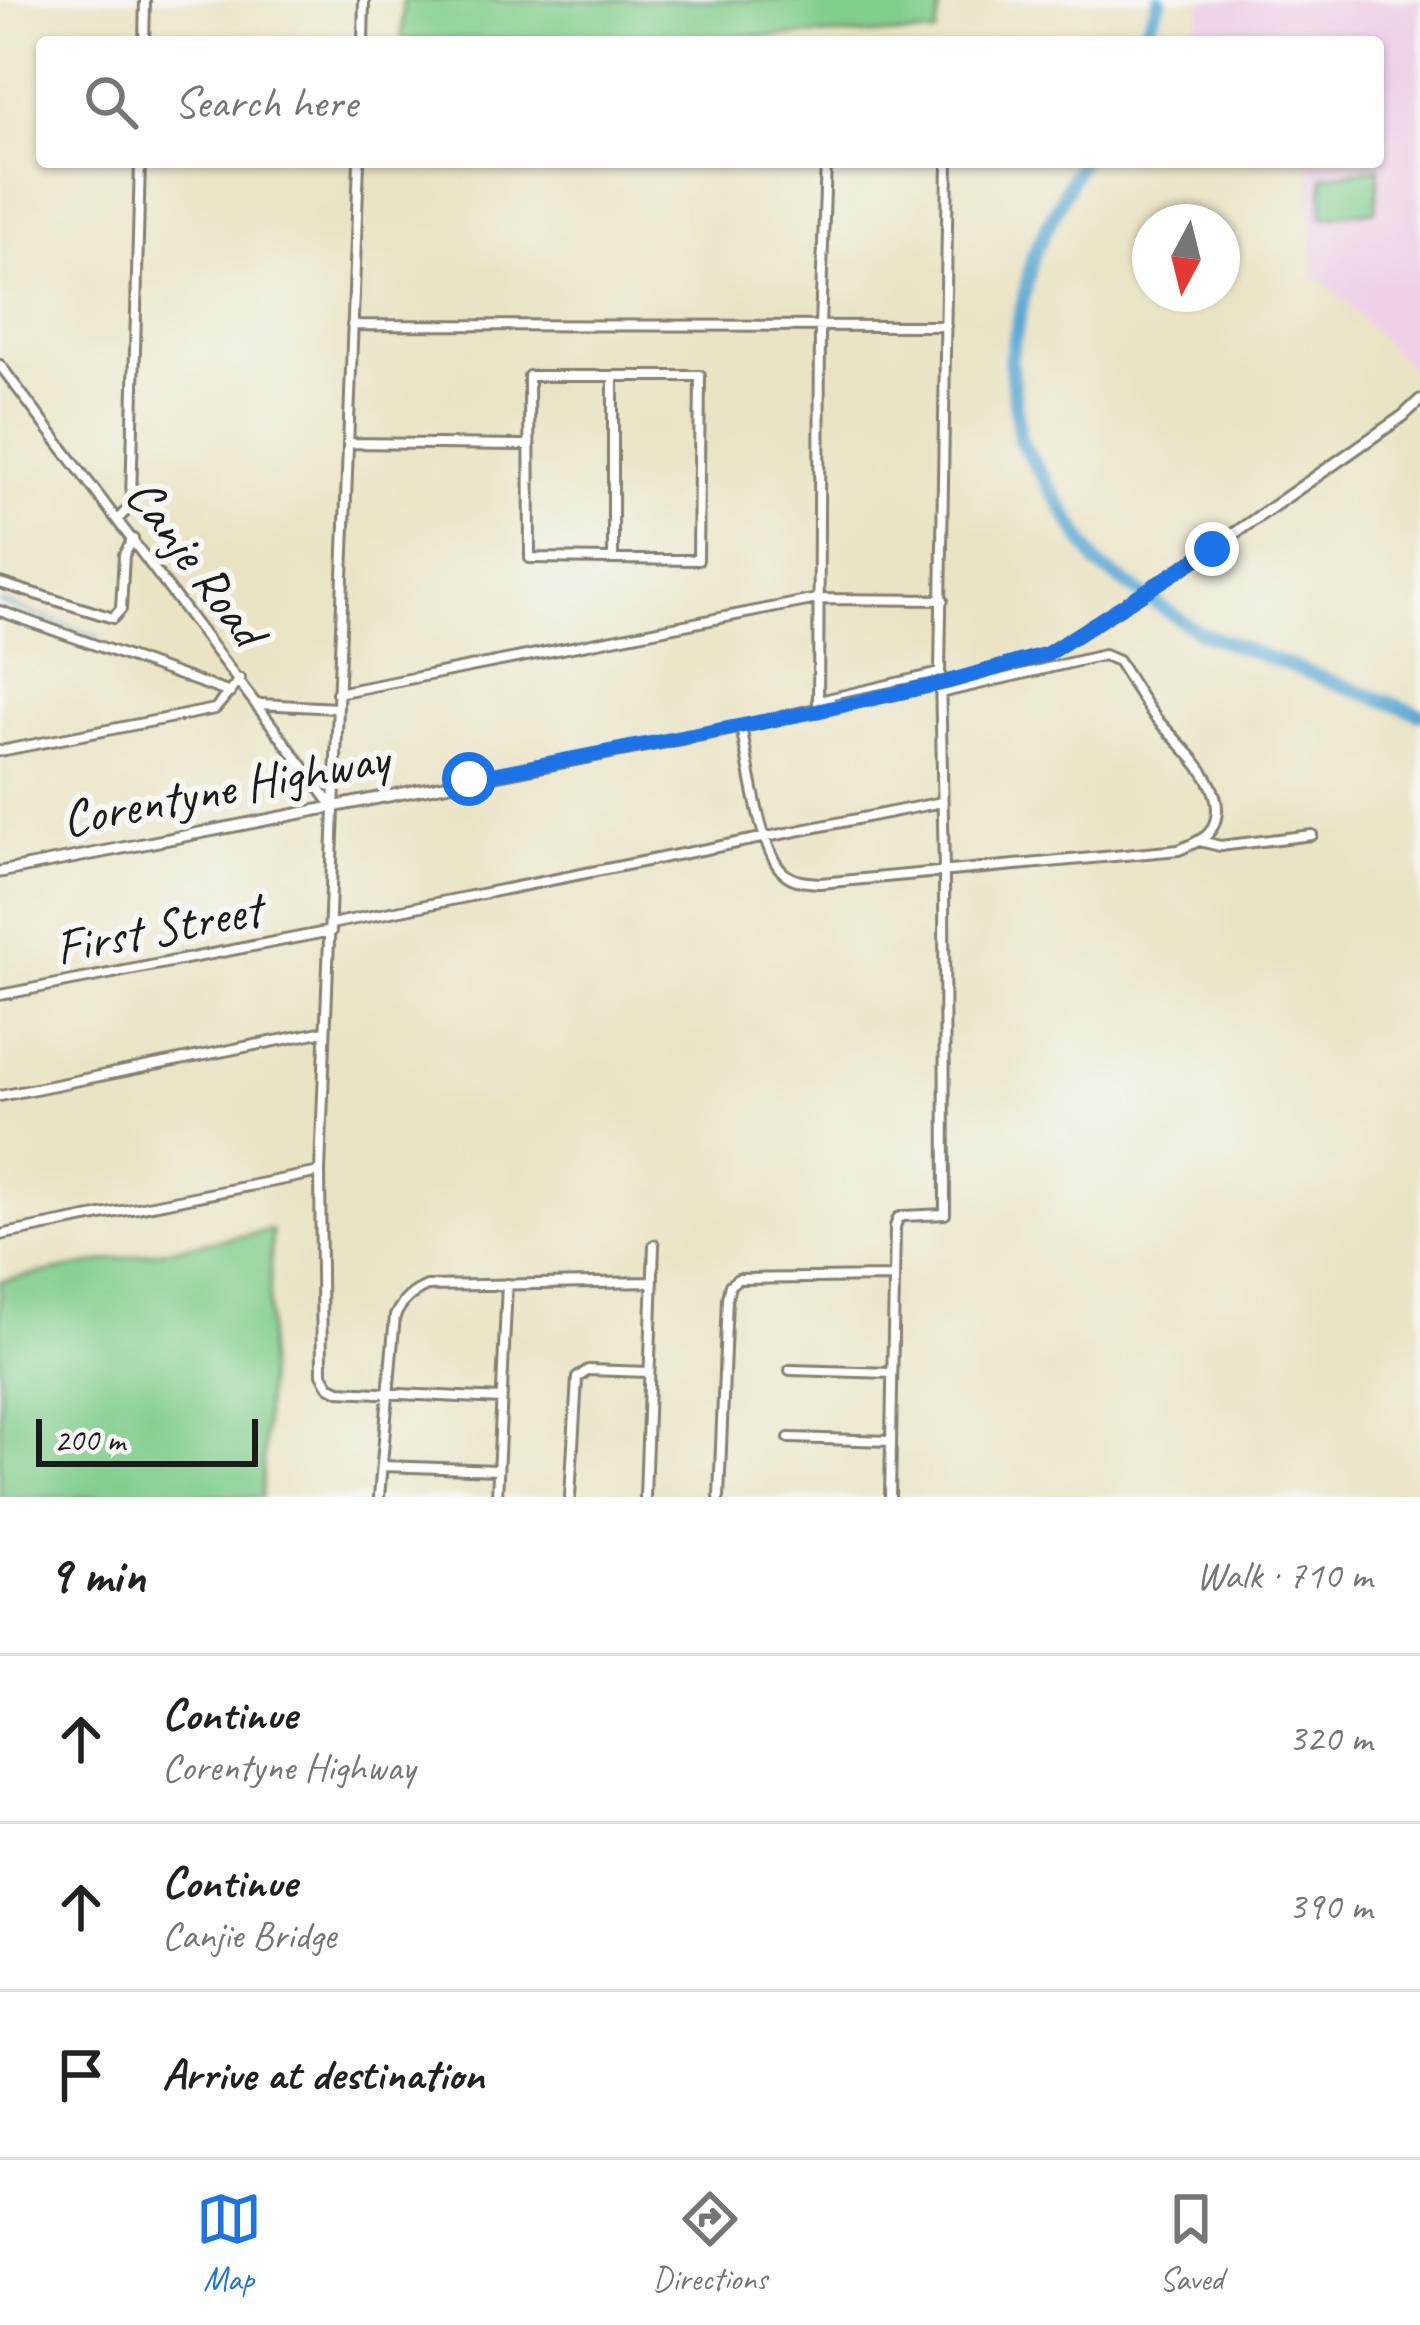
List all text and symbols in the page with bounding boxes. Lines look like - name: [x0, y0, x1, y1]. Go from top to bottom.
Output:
- search box: [36, 36, 1384, 168]
- icon: search: [78, 69, 144, 135]
- text: Search here: [174, 74, 357, 131]
- north arrow: [1132, 204, 1240, 312]
- street label: Canje Road: [112, 465, 284, 664]
- route end: [1185, 522, 1239, 576]
- street label: Corentyne Highway: [57, 724, 398, 851]
- route start: [442, 752, 496, 806]
- street label: First Street: [50, 876, 272, 979]
- scale bar: [36, 1413, 258, 1466]
- text: 200 m: [54, 1419, 125, 1461]
- text: 9 min: [48, 1543, 145, 1607]
- text: Walk · 710 m: [1196, 1551, 1372, 1600]
- text: Continue: [162, 1686, 296, 1743]
- icon: ahead: [48, 1706, 114, 1772]
- text: 320 m: [1288, 1714, 1372, 1763]
- text: Corentyne Highway: [162, 1743, 415, 1792]
- text: Continue: [162, 1854, 296, 1911]
- icon: ahead: [48, 1874, 114, 1940]
- text: 390 m: [1288, 1882, 1372, 1931]
- text: Canjie Bridge: [162, 1911, 336, 1960]
- icon: arrive: [48, 2042, 114, 2108]
- text: Arrive at destination: [162, 2046, 484, 2103]
- tab: Map: [196, 2186, 262, 2300]
- tab: Directions: [653, 2186, 767, 2300]
- tab: Saved: [1158, 2186, 1224, 2300]

